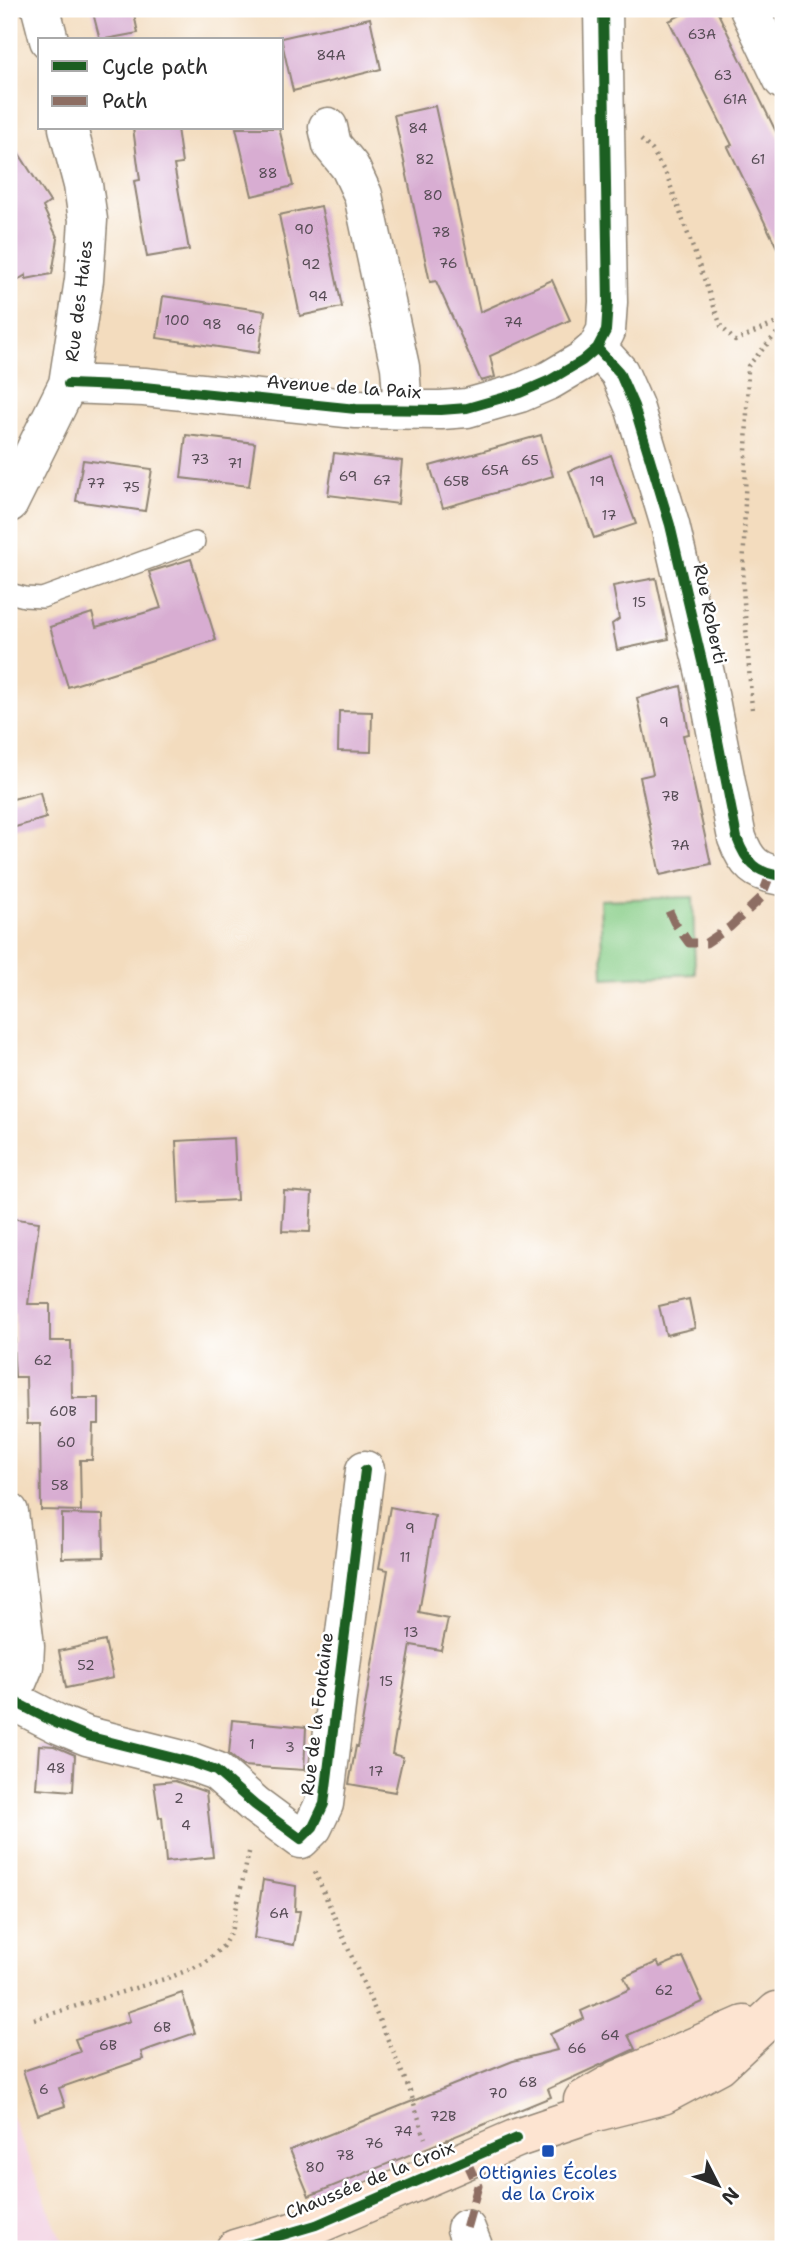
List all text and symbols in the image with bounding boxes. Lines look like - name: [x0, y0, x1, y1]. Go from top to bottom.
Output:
- house number: 63A: [688, 25, 716, 43]
- legend: [38, 38, 284, 130]
- house number: 84A: [316, 46, 346, 64]
- text: Cycle path: [102, 53, 208, 81]
- house number: 63: [714, 66, 732, 84]
- text: Path: [102, 87, 148, 115]
- house number: 61A: [723, 90, 747, 108]
- house number: 84: [408, 119, 428, 137]
- house number: 82: [416, 150, 434, 168]
- house number: 61: [751, 150, 765, 168]
- house number: 88: [258, 164, 278, 182]
- house number: 80: [423, 186, 443, 204]
- house number: 90: [294, 220, 314, 238]
- house number: 78: [431, 223, 451, 241]
- street label: Rue des Haies: [60, 239, 98, 363]
- house number: 76: [438, 254, 458, 272]
- house number: 92: [302, 255, 320, 273]
- house number: 94: [308, 287, 328, 305]
- house number: 100: [165, 311, 189, 329]
- house number: 74: [504, 313, 523, 331]
- house number: 98: [202, 315, 222, 333]
- house number: 96: [236, 320, 256, 338]
- street label: Avenue de la Paix: [266, 370, 422, 404]
- house number: 73: [191, 450, 209, 468]
- house number: 65: [521, 451, 539, 469]
- house number: 71: [228, 454, 242, 472]
- house number: 65A: [481, 461, 509, 479]
- house number: 69: [339, 467, 357, 485]
- house number: 67: [373, 471, 391, 489]
- house number: 65B: [443, 472, 469, 490]
- house number: 19: [589, 472, 605, 490]
- house number: 77: [87, 474, 105, 492]
- house number: 75: [122, 478, 140, 496]
- house number: 17: [602, 506, 616, 524]
- street label: Rue Roberti: [688, 561, 732, 667]
- house number: 15: [632, 593, 646, 611]
- house number: 9: [659, 713, 669, 731]
- house number: 7B: [661, 787, 679, 805]
- house number: 7A: [670, 836, 690, 854]
- house number: 62: [34, 1351, 52, 1369]
- house number: 60B: [49, 1402, 77, 1420]
- house number: 60: [56, 1433, 76, 1451]
- house number: 58: [51, 1476, 69, 1494]
- house number: 9: [405, 1519, 415, 1537]
- house number: 11: [399, 1548, 411, 1566]
- house number: 13: [404, 1623, 418, 1641]
- street label: Rue de la Fontaine: [295, 1631, 339, 1797]
- house number: 52: [77, 1656, 95, 1674]
- house number: 15: [379, 1672, 393, 1690]
- house number: 1: [249, 1735, 255, 1753]
- house number: 3: [285, 1738, 295, 1756]
- house number: 48: [46, 1759, 66, 1777]
- house number: 17: [369, 1762, 383, 1780]
- house number: 2: [174, 1789, 184, 1807]
- house number: 4: [181, 1816, 191, 1834]
- house number: 6A: [269, 1904, 289, 1922]
- house number: 62: [655, 1981, 673, 1999]
- house number: 6B: [153, 2018, 171, 2036]
- house number: 64: [600, 2026, 620, 2044]
- house number: 6B: [99, 2036, 117, 2054]
- house number: 66: [567, 2039, 587, 2057]
- house number: 68: [518, 2073, 538, 2091]
- house number: 6: [39, 2080, 49, 2098]
- house number: 70: [488, 2084, 508, 2102]
- house number: 72B: [430, 2107, 456, 2125]
- house number: 74: [394, 2122, 413, 2140]
- house number: 76: [364, 2134, 384, 2152]
- street label: Chaussée de la Croix: [282, 2135, 458, 2225]
- marker: Ottignies Écoles de la Croix: [540, 2143, 556, 2159]
- house number: 78: [335, 2146, 355, 2164]
- north arrow: [684, 2150, 754, 2220]
- house number: 80: [305, 2158, 325, 2176]
- place label: Ottignies Écoles de la Croix: [479, 2161, 617, 2206]
- text: N: [716, 2182, 745, 2210]

